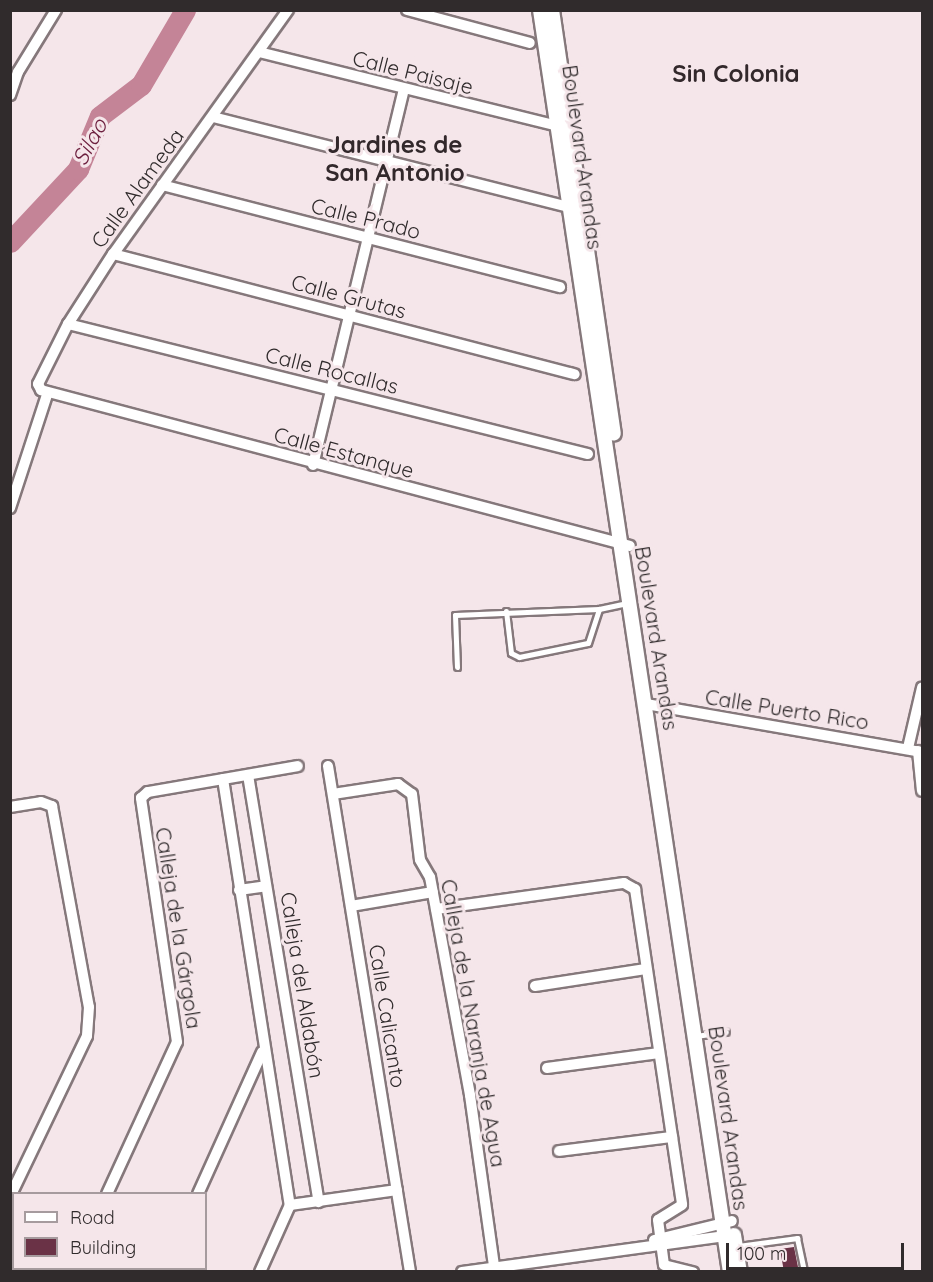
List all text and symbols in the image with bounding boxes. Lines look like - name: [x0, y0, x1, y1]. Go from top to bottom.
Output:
- street label: Calle Paisaje: [350, 45, 476, 99]
- district label: Sin Colonia: [672, 60, 800, 88]
- street label: Boulevard Arandas: [558, 63, 608, 251]
- water label: Silao: [67, 114, 113, 170]
- street label: Calle Alameda: [85, 124, 189, 252]
- district label: Jardines de San Antonio: [325, 131, 465, 187]
- street label: Calle Prado: [309, 192, 423, 244]
- street label: Calle Grutas: [289, 269, 409, 323]
- street label: Calle Rocallas: [263, 341, 401, 399]
- street label: Calle Estanque: [271, 421, 417, 483]
- street label: Boulevard Arandas: [630, 544, 684, 732]
- street label: Calle Puerto Rico: [703, 684, 871, 734]
- street label: Calleja de la Gárgola: [151, 825, 207, 1031]
- street label: Calleja de la Naranja de Agua: [436, 877, 512, 1169]
- street label: Calleja del Aldabón: [276, 890, 330, 1080]
- street label: Calle Calicanto: [364, 943, 412, 1089]
- street label: Boulevard Arandas: [704, 1024, 754, 1212]
- legend: [12, 1192, 207, 1270]
- text: Road: [70, 1206, 115, 1229]
- scale bar: [729, 1231, 908, 1269]
- text: Building: [70, 1236, 136, 1259]
- text: 100 m: [737, 1242, 786, 1265]

